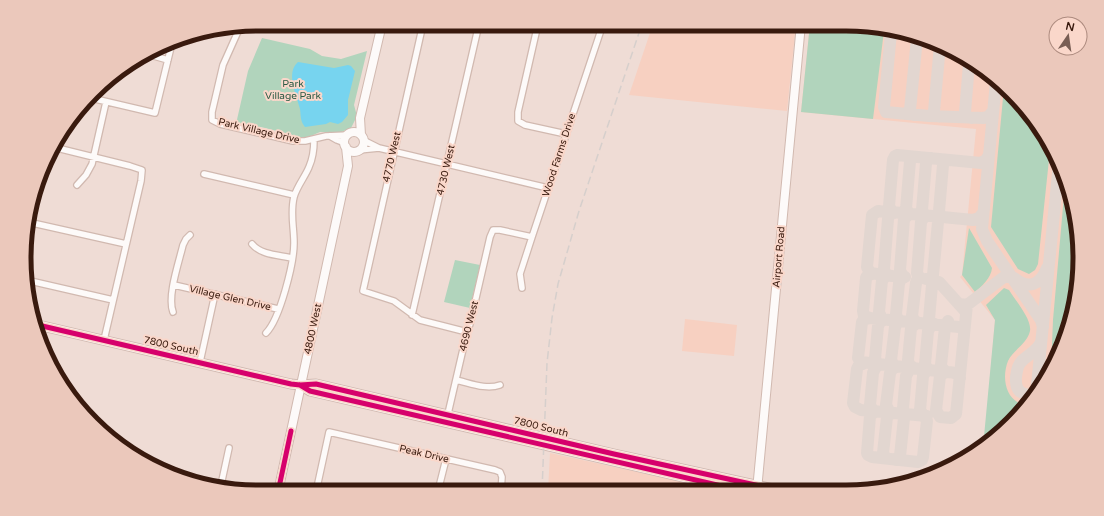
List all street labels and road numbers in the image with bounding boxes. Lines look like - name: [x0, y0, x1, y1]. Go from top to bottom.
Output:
- street label: Wood Farms Drive: [540, 112, 578, 198]
- street label: Park Village Drive: [217, 116, 301, 146]
- street label: 4770 West: [380, 130, 404, 184]
- street label: 4730 West: [434, 143, 458, 197]
- street label: Airport Road: [770, 226, 788, 288]
- street label: Village Glen Drive: [188, 283, 272, 313]
- street label: 4690 West: [457, 299, 481, 352]
- street label: 4800 West: [302, 302, 324, 355]
- street label: 7800 South: [142, 334, 200, 358]
- street label: 7800 South: [512, 414, 570, 440]
- street label: Peak Drive: [398, 442, 450, 466]

